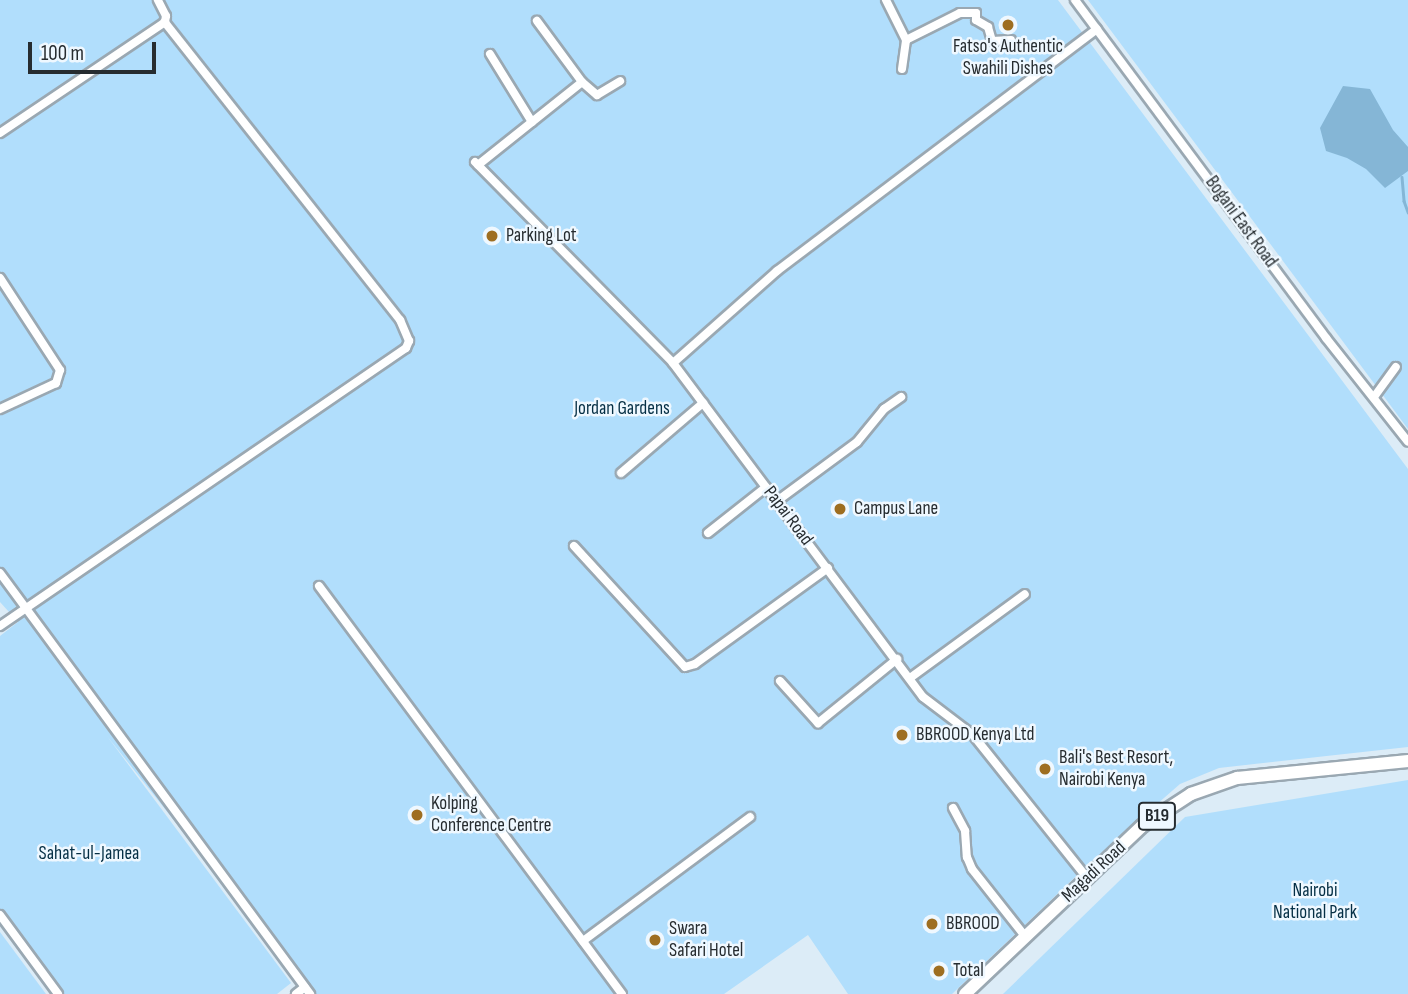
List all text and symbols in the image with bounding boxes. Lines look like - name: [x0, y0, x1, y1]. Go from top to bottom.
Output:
- marker: Fatso's Authentic Swahili Dishes: [1000, 17, 1016, 33]
- scale bar: [32, 28, 159, 72]
- place label: Fatso's Authentic Swahili Dishes: [953, 36, 1063, 80]
- text: 100 m: [41, 41, 84, 66]
- street label: Bogani East Road: [1200, 172, 1282, 272]
- place label: Parking Lot: [506, 225, 577, 247]
- marker: Parking Lot: [484, 228, 500, 244]
- park label: Jordan Gardens: [574, 398, 670, 420]
- street label: Papai Road: [758, 482, 818, 550]
- place label: Campus Lane: [854, 498, 938, 520]
- marker: Campus Lane: [832, 501, 848, 517]
- place label: BBROOD Kenya Ltd: [916, 724, 1034, 746]
- marker: BBROOD Kenya Ltd: [894, 727, 910, 743]
- place label: Bali's Best Resort, Nairobi Kenya: [1059, 747, 1173, 791]
- marker: Bali's Best Resort, Nairobi Kenya: [1037, 761, 1053, 777]
- place label: Kolping Conference Centre: [431, 793, 551, 837]
- road number: B19: [1138, 802, 1176, 830]
- marker: Kolping Conference Centre: [409, 807, 425, 823]
- street label: Magadi Road: [1057, 837, 1131, 907]
- park label: Sahat-ul-Jamea: [39, 843, 139, 865]
- park label: Nairobi National Park: [1273, 880, 1357, 924]
- place label: BBROOD: [946, 913, 1000, 935]
- marker: BBROOD: [924, 916, 940, 932]
- place label: Swara Safari Hotel: [669, 918, 743, 962]
- marker: Swara Safari Hotel: [647, 932, 663, 948]
- place label: Total: [953, 960, 984, 982]
- marker: Total: [931, 963, 947, 979]

